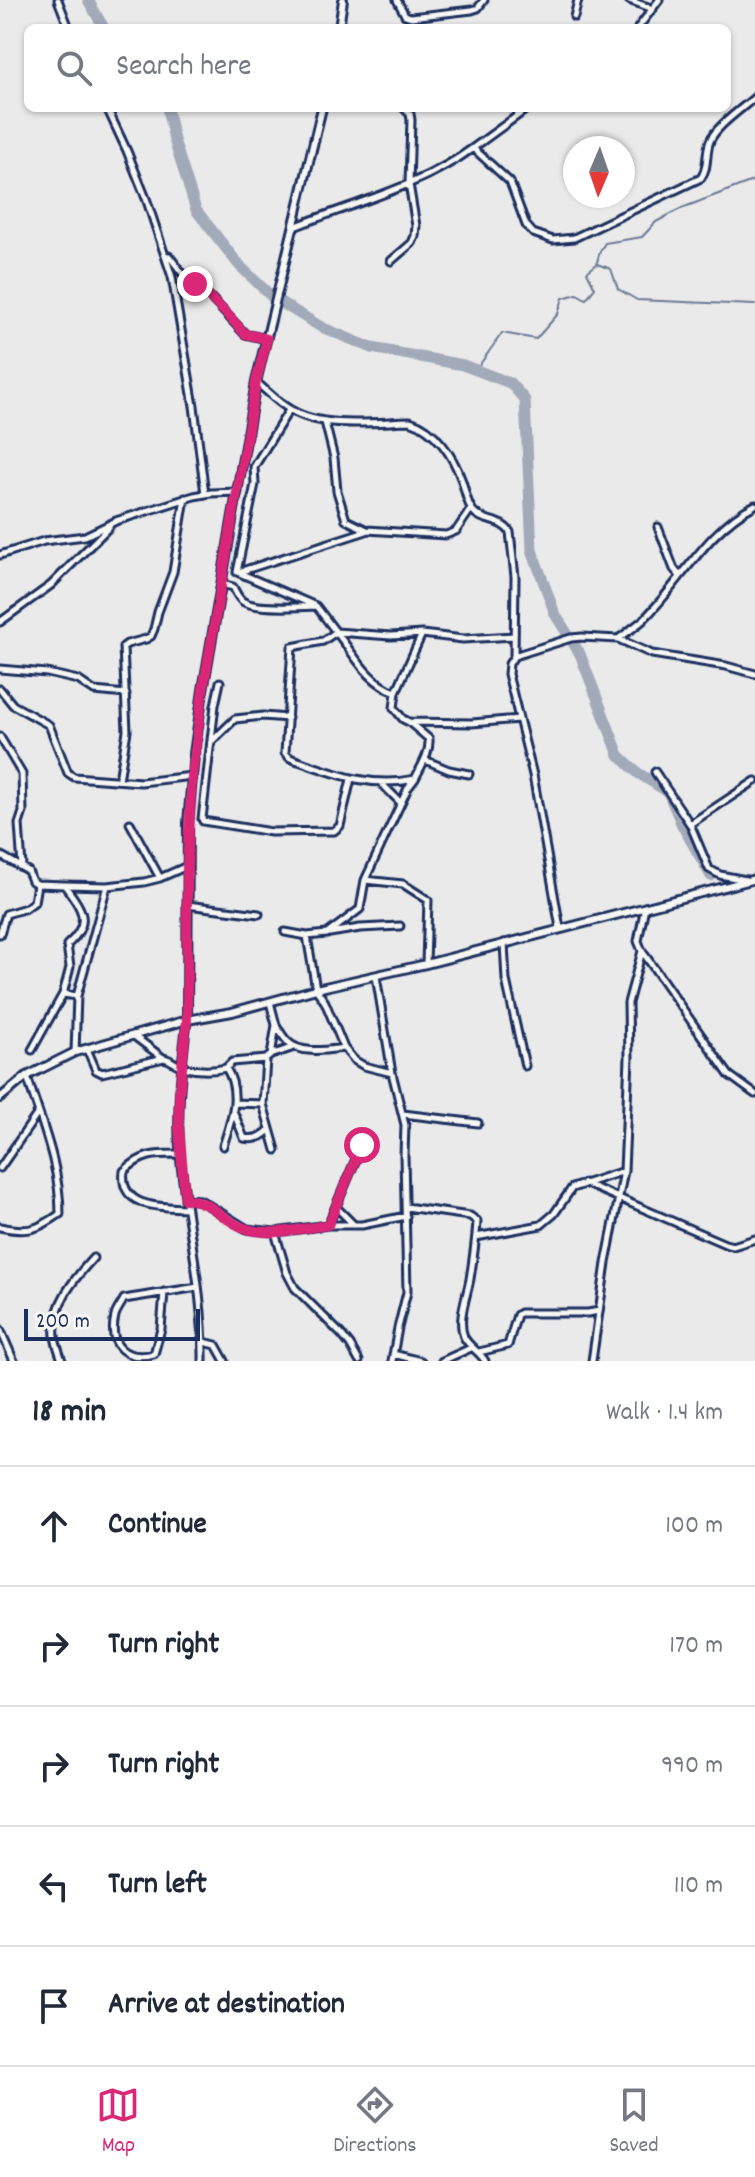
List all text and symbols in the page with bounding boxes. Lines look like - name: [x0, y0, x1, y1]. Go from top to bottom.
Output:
- search box: [24, 24, 731, 112]
- icon: search: [52, 46, 96, 90]
- text: Search here: [116, 47, 252, 90]
- north arrow: [563, 136, 635, 208]
- route end: [177, 266, 213, 302]
- route start: [344, 1127, 380, 1163]
- scale bar: [24, 1305, 200, 1341]
- text: 200 m: [36, 1307, 90, 1338]
- text: 18 min: [32, 1389, 106, 1438]
- text: Walk · 1.4 km: [606, 1395, 723, 1432]
- icon: ahead: [32, 1504, 76, 1548]
- text: Continue: [108, 1505, 207, 1548]
- text: 100 m: [665, 1508, 723, 1545]
- icon: right: [32, 1624, 76, 1668]
- text: Turn right: [108, 1625, 219, 1668]
- text: 170 m: [669, 1628, 723, 1665]
- icon: right: [32, 1744, 76, 1788]
- text: Turn right: [108, 1745, 219, 1788]
- text: 990 m: [661, 1748, 723, 1785]
- icon: left: [32, 1864, 76, 1908]
- text: Turn left: [108, 1865, 207, 1908]
- text: 110 m: [674, 1868, 723, 1905]
- icon: arrive: [32, 1984, 76, 2028]
- text: Arrive at destination: [108, 1985, 345, 2028]
- tab: Map: [96, 2083, 140, 2162]
- tab: Directions: [333, 2083, 417, 2162]
- tab: Saved: [609, 2083, 659, 2162]

